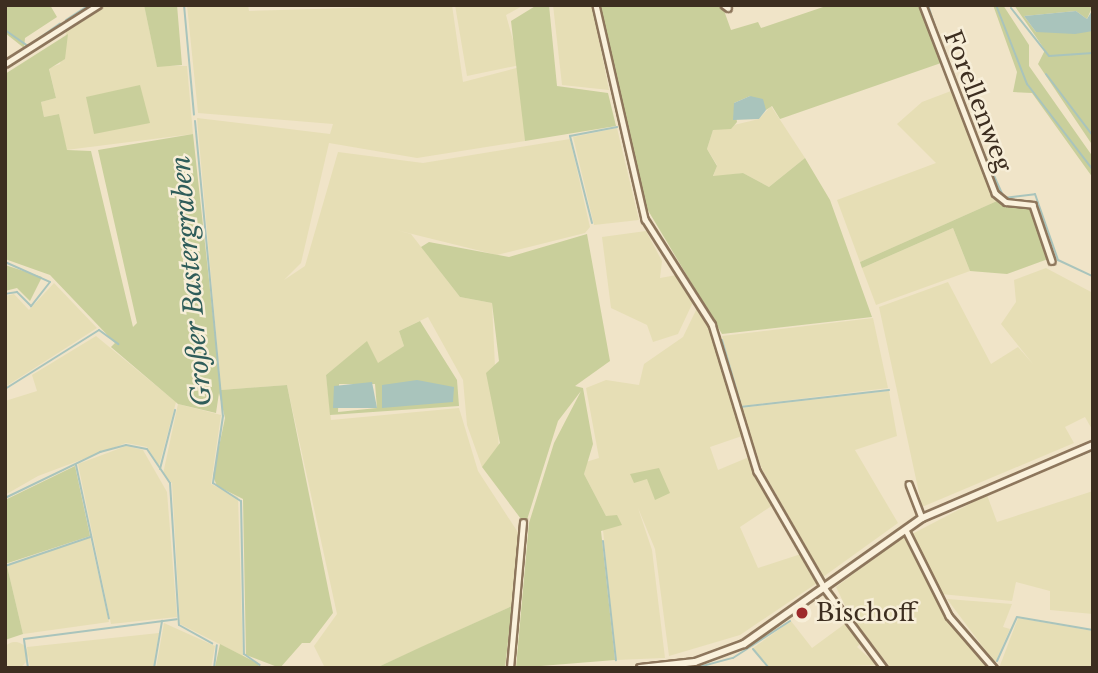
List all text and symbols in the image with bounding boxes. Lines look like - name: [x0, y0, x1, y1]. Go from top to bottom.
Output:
- street label: Forellenweg: [938, 26, 1018, 176]
- water label: Großer Bastergraben: [165, 154, 219, 408]
- place label: Bischoff: [816, 599, 916, 627]
- marker: Bischoff: [794, 605, 810, 621]

